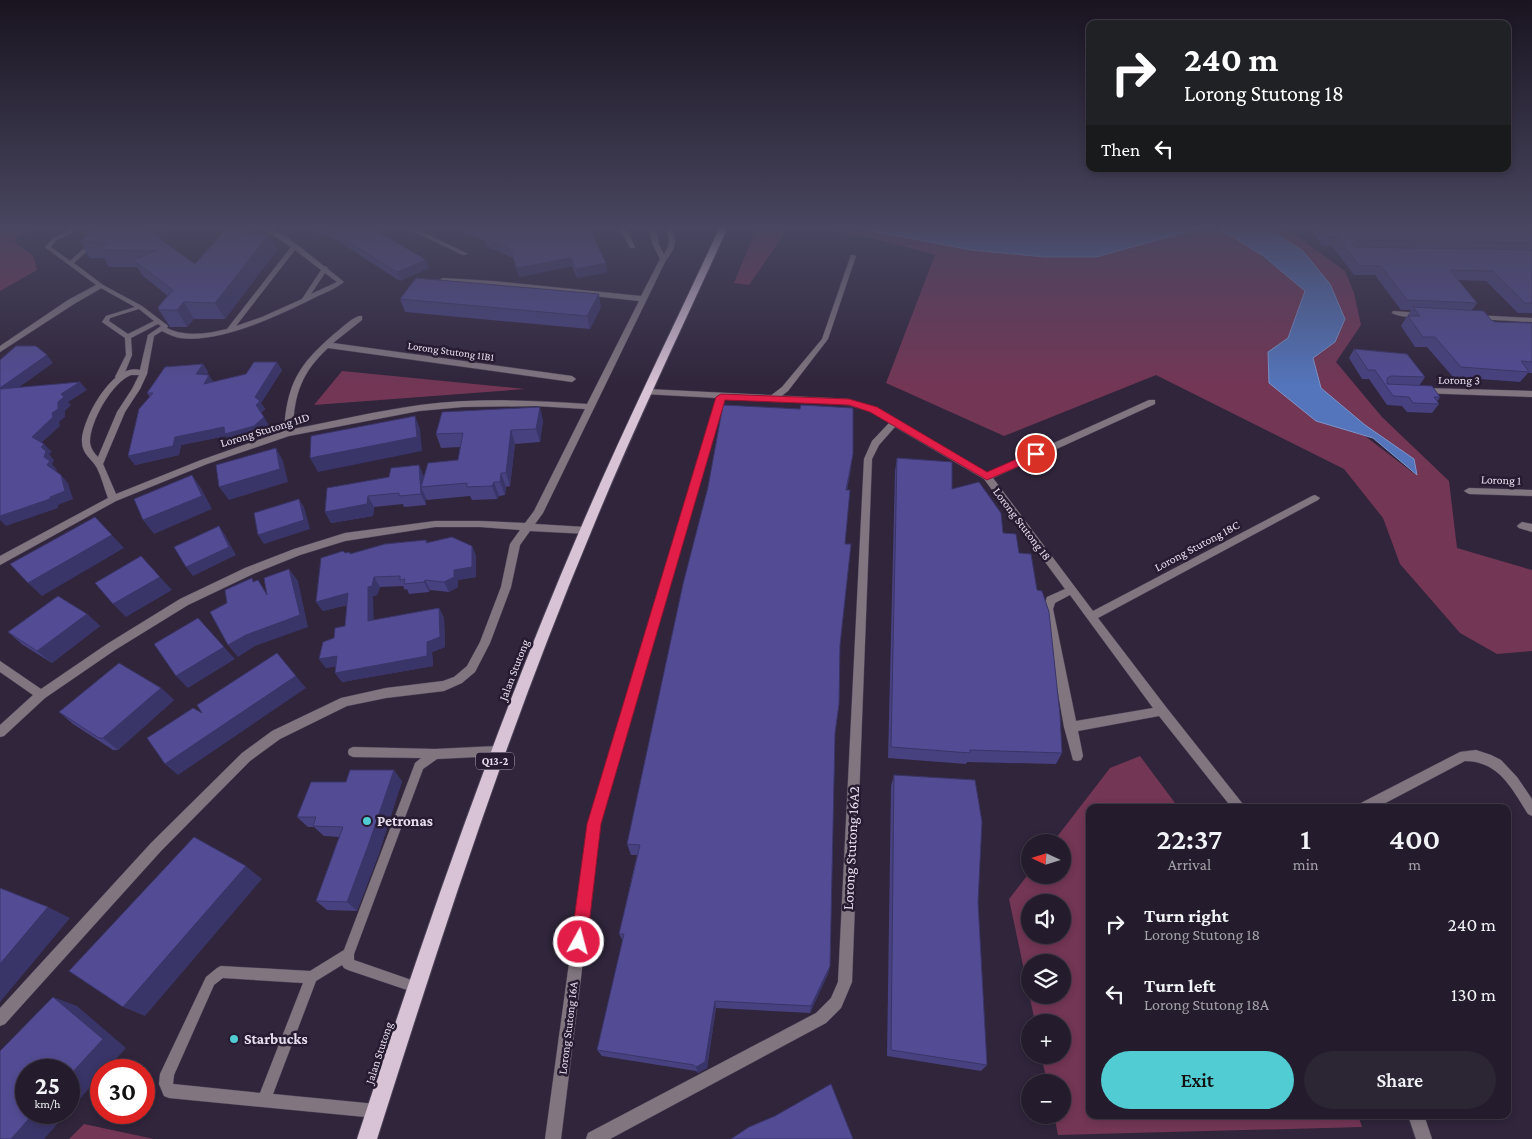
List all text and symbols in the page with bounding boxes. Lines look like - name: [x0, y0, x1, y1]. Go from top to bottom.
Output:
- icon: right: [1101, 40, 1166, 105]
- text: 240 m: [1184, 40, 1278, 79]
- text: Lorong Stutong 18: [1184, 81, 1344, 106]
- icon: left: [1150, 135, 1178, 163]
- text: Then: [1101, 139, 1140, 160]
- street label: Lorong Stutong 11B1: [407, 339, 495, 364]
- street label: Lorong 3: [1438, 373, 1480, 387]
- street label: Lorong Stutong 11D: [219, 410, 311, 450]
- pin: [1015, 433, 1057, 475]
- icon: arrive: [1022, 440, 1050, 468]
- street label: Lorong 1: [1481, 472, 1521, 488]
- street label: Lorong Stutong 18: [990, 485, 1054, 563]
- street label: Lorong Stutong 18C: [1152, 518, 1242, 574]
- street label: Jalan Stutong: [496, 637, 532, 704]
- road number: Q13-2: [476, 752, 514, 769]
- street label: Lorong Stutong 16A2: [840, 786, 863, 910]
- place label: Petronas: [377, 813, 433, 829]
- marker: Petronas: [361, 815, 373, 827]
- text: 22:37: [1157, 822, 1222, 855]
- text: 1: [1300, 822, 1311, 855]
- text: 400: [1389, 822, 1440, 855]
- north arrow: [1021, 834, 1071, 884]
- map controls: [1021, 834, 1071, 1124]
- text: Arrival: [1168, 856, 1211, 873]
- text: min: [1293, 856, 1318, 873]
- text: m: [1408, 856, 1421, 873]
- button: sound: [1021, 894, 1071, 944]
- text: Turn right: [1144, 905, 1229, 926]
- icon: right: [1101, 910, 1129, 938]
- text: 240 m: [1448, 914, 1496, 935]
- position arrow: [552, 915, 604, 967]
- text: Lorong Stutong 18: [1144, 926, 1260, 943]
- button: layers: [1021, 954, 1071, 1004]
- text: Turn left: [1144, 975, 1216, 996]
- icon: left: [1101, 980, 1129, 1008]
- street label: Lorong Stutong 16A: [555, 981, 581, 1075]
- text: 130 m: [1451, 984, 1496, 1005]
- text: Lorong Stutong 18A: [1144, 996, 1269, 1013]
- button: +: [1021, 1014, 1071, 1064]
- street label: Jalan Stutong: [362, 1020, 396, 1087]
- place label: Starbucks: [244, 1031, 308, 1047]
- marker: Starbucks: [228, 1033, 240, 1045]
- button: Exit: [1101, 1051, 1294, 1109]
- button: Share: [1304, 1051, 1496, 1109]
- speed limit sign: 30: [90, 1059, 155, 1124]
- text: 25: [35, 1072, 60, 1099]
- button: −: [1021, 1074, 1071, 1124]
- text: km/h: [35, 1097, 60, 1111]

